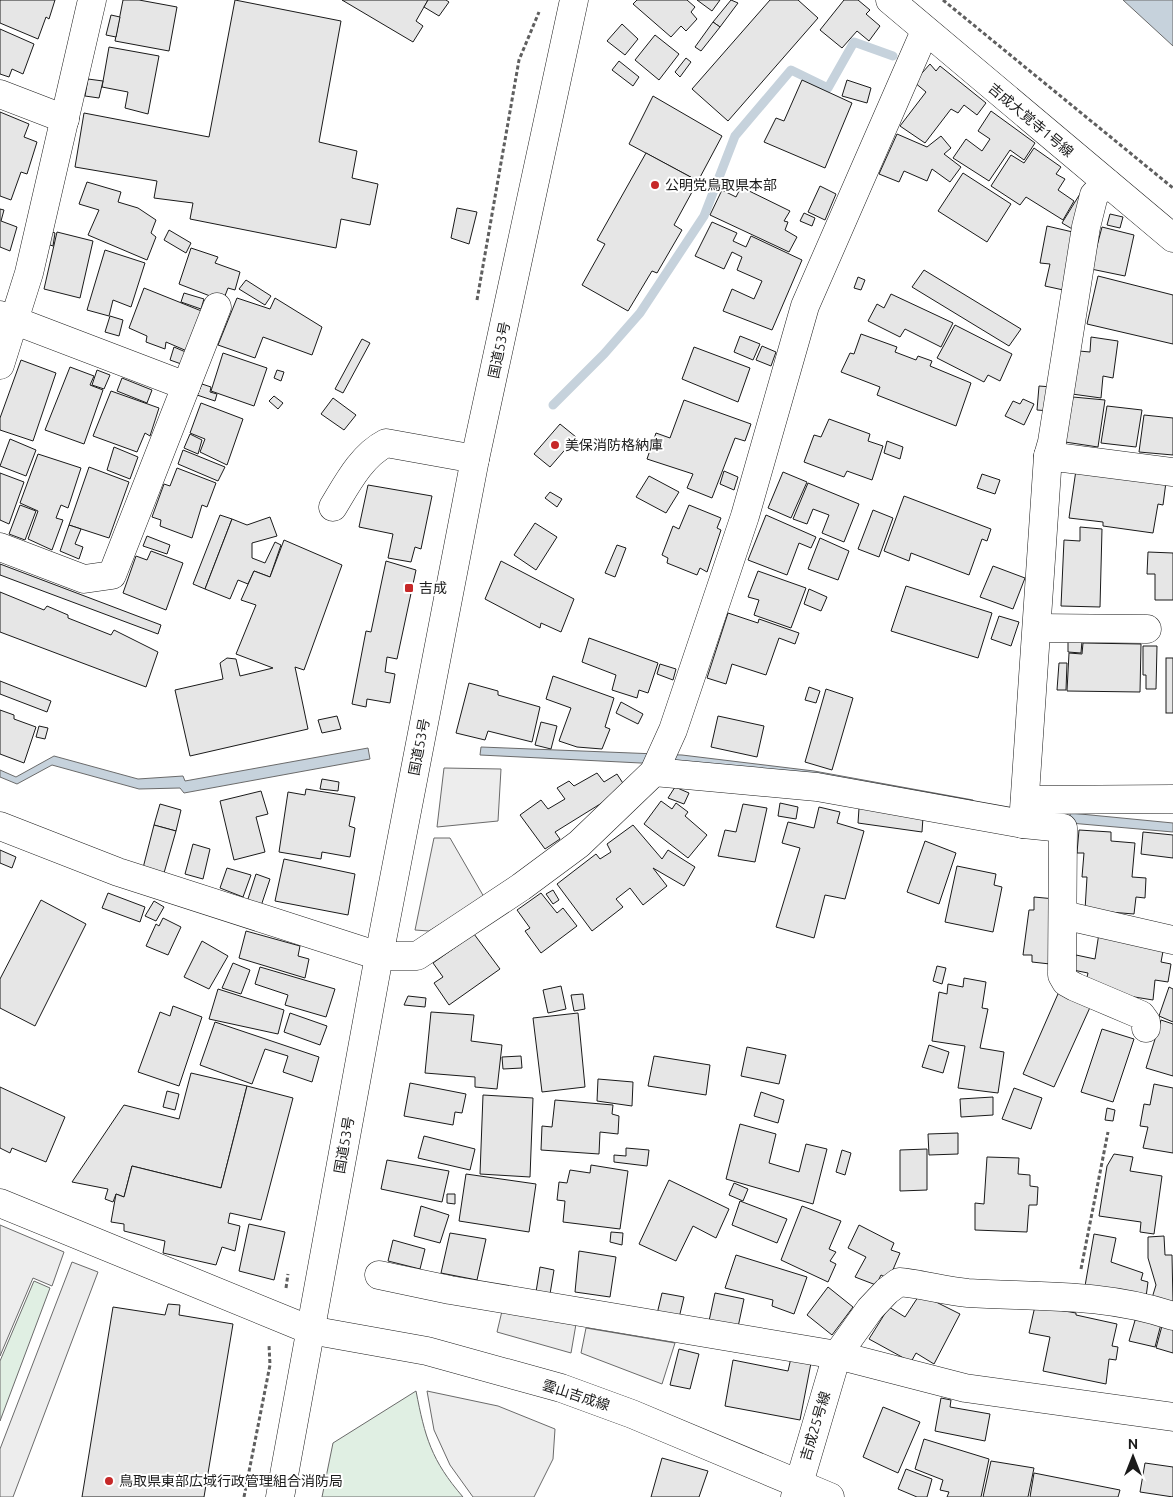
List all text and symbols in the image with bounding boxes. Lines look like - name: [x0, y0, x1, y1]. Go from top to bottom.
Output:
- street label: 吉成大覚寺1号線: [985, 80, 1077, 160]
- place label: 公明党鳥取県本部: [665, 177, 777, 193]
- marker: 公明党鳥取県本部: [649, 179, 661, 191]
- street label: 国道53号: [485, 320, 513, 380]
- place label: 美保消防格納庫: [565, 437, 663, 453]
- marker: 美保消防格納庫: [549, 439, 561, 451]
- place label: 吉成: [419, 580, 447, 596]
- marker: 吉成: [403, 582, 415, 594]
- street label: 国道53号: [406, 717, 432, 777]
- street label: 国道53号: [331, 1115, 357, 1175]
- street label: 雲山吉成線: [540, 1377, 612, 1413]
- street label: 吉成25号線: [797, 1389, 833, 1463]
- north arrow: [1108, 1432, 1158, 1482]
- text: N: [1128, 1436, 1138, 1452]
- place label: 鳥取県東部広域行政管理組合消防局: [119, 1473, 343, 1489]
- marker: 鳥取県東部広域行政管理組合消防局: [103, 1475, 115, 1487]

